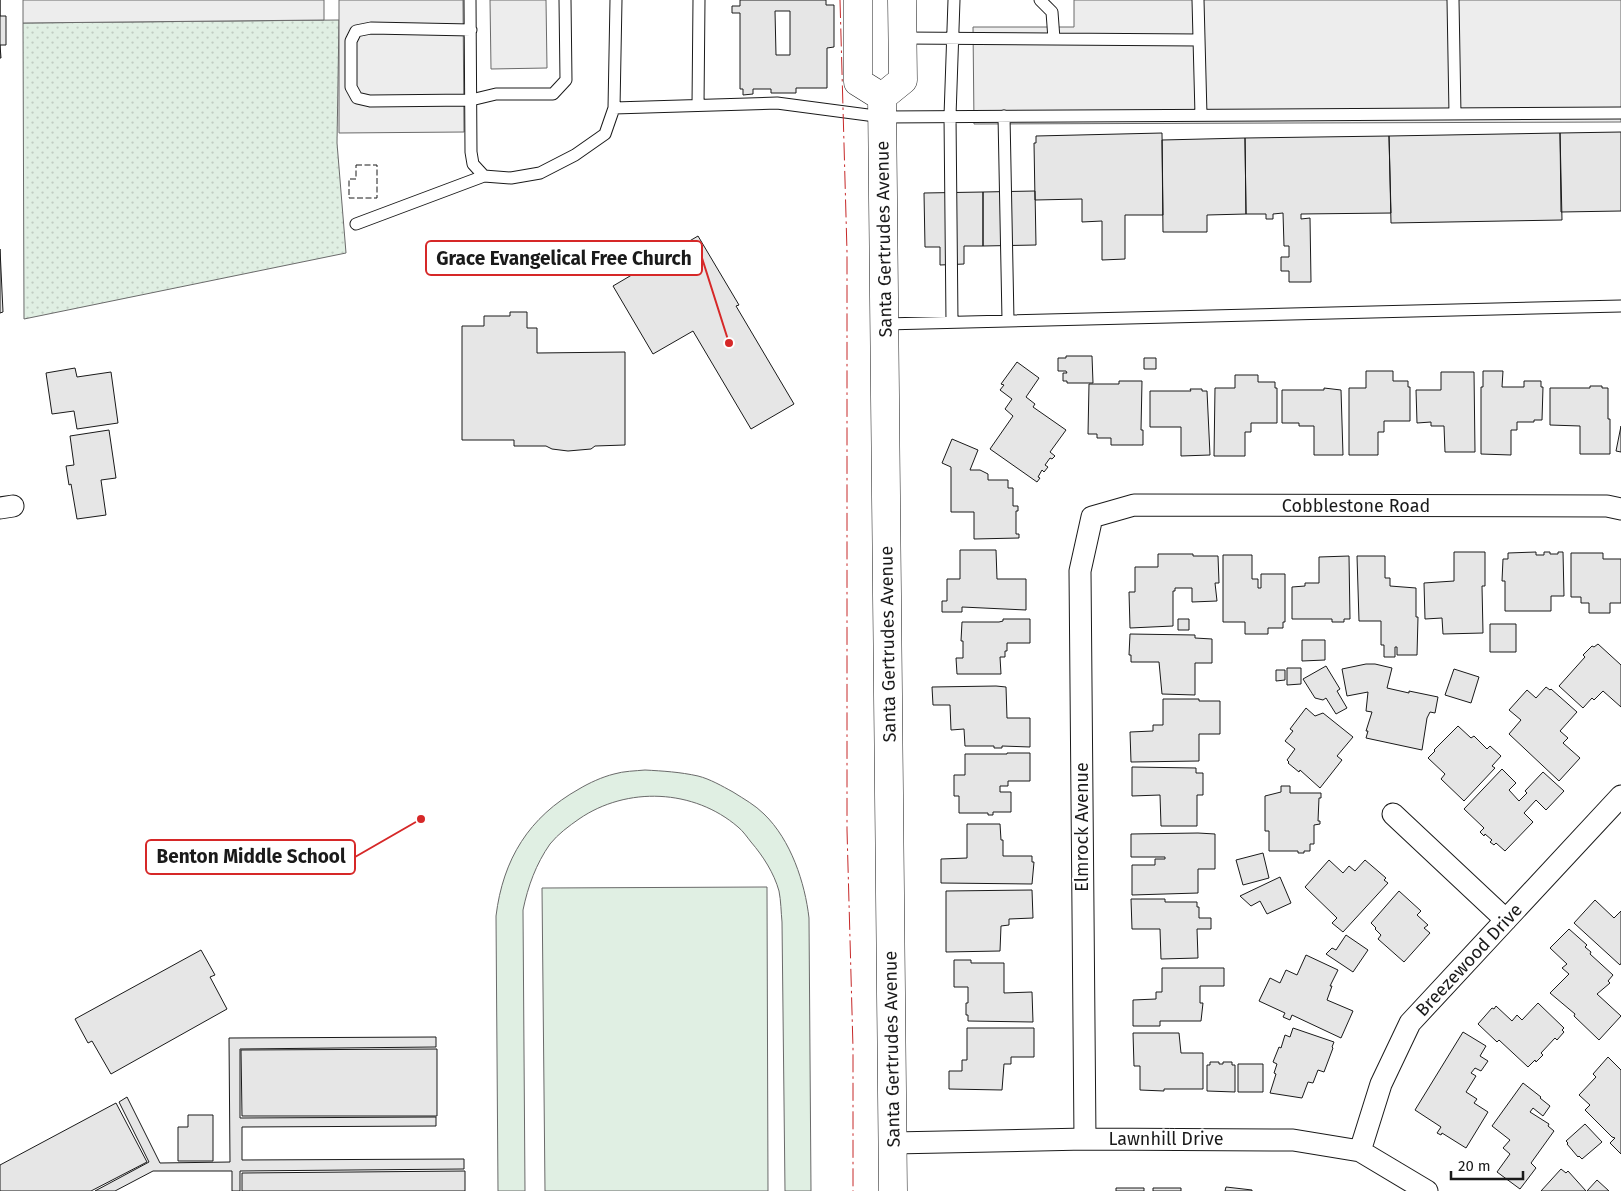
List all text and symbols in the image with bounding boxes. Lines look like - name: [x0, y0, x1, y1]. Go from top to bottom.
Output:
- street label: Santa Gertrudes Avenue: [871, 141, 897, 337]
- callout: Grace Evangelical Free Church: [426, 241, 702, 275]
- text: Grace Evangelical Free Church: [436, 247, 692, 270]
- street label: Cobblestone Road: [1282, 495, 1430, 517]
- street label: Santa Gertrudes Avenue: [875, 546, 901, 742]
- street label: Elmrock Avenue: [1071, 762, 1093, 892]
- callout: Benton Middle School: [146, 840, 355, 874]
- text: Benton Middle School: [156, 845, 346, 868]
- street label: Breezewood Drive: [1411, 899, 1527, 1021]
- street label: Santa Gertrudes Avenue: [879, 951, 905, 1147]
- street label: Lawnhill Drive: [1108, 1128, 1224, 1150]
- scale bar: [1451, 1148, 1524, 1180]
- text: 20 m: [1458, 1157, 1491, 1175]

